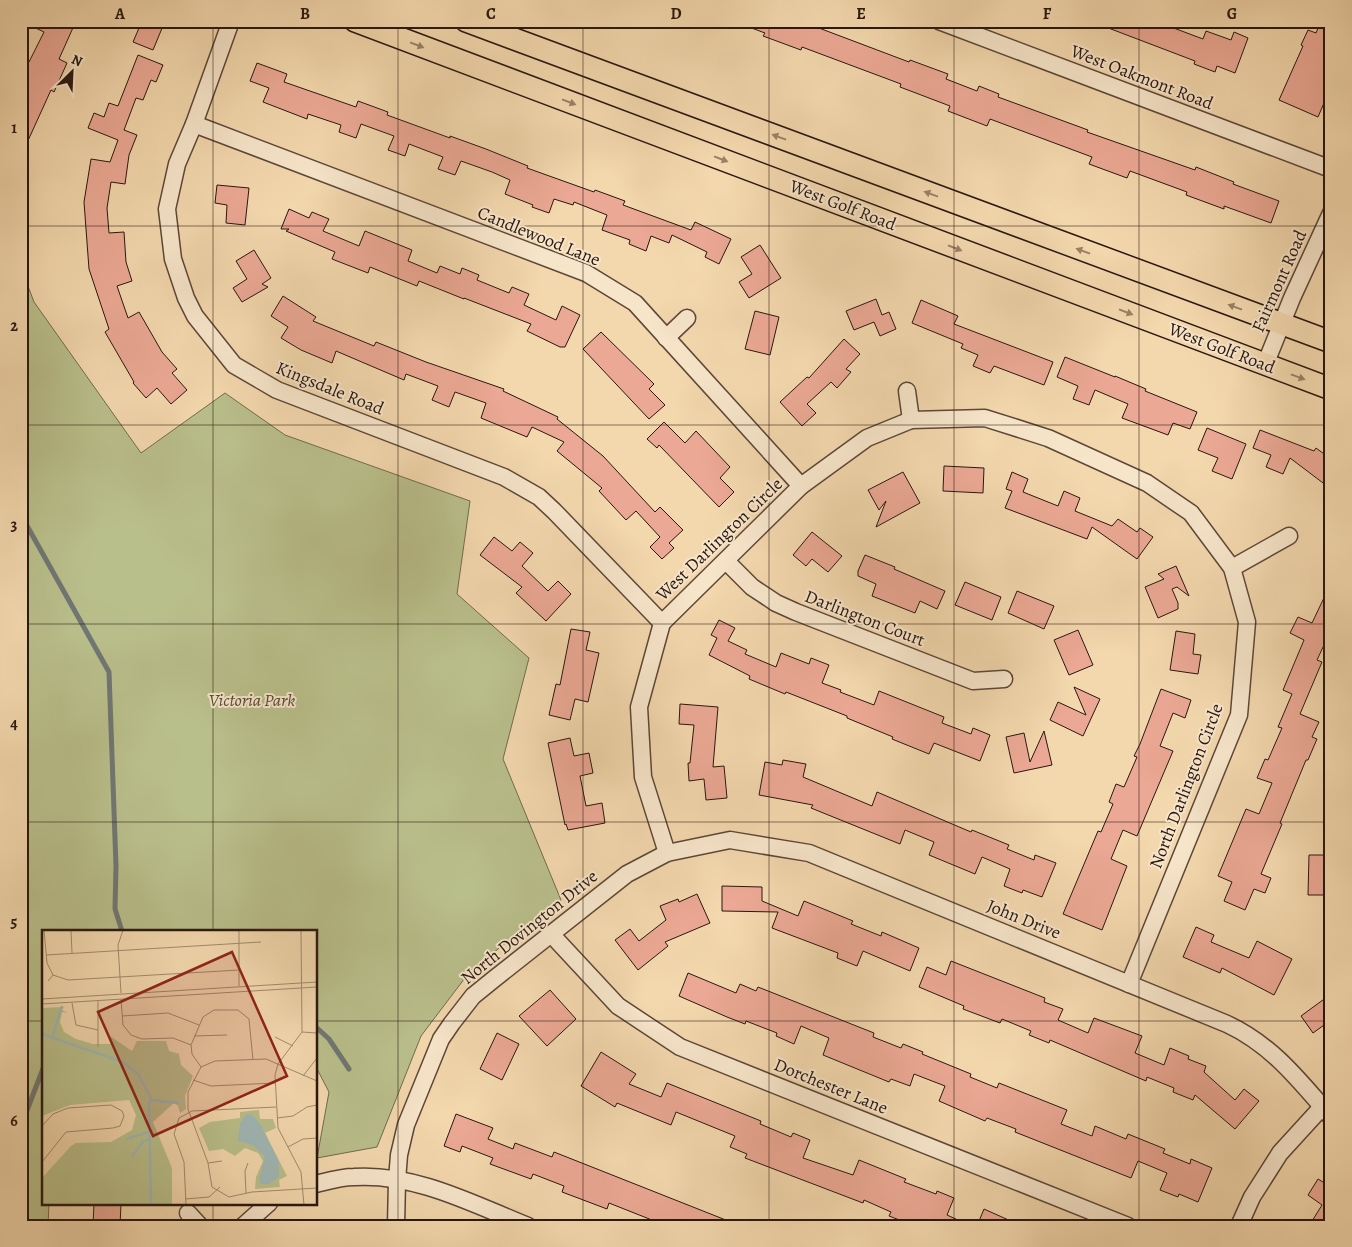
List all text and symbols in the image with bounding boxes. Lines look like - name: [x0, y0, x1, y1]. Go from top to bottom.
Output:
- text: A: [114, 3, 126, 25]
- text: B: [300, 3, 310, 25]
- text: C: [486, 3, 496, 25]
- text: D: [670, 3, 682, 25]
- text: E: [856, 3, 866, 25]
- text: F: [1043, 3, 1052, 25]
- text: G: [1227, 3, 1237, 25]
- street label: West Oakmont Road: [1066, 38, 1217, 115]
- one-way arrow: [410, 41, 425, 49]
- north arrow: [48, 48, 98, 98]
- text: N: [69, 50, 86, 71]
- one-way arrow: [562, 98, 577, 106]
- text: 1: [11, 117, 17, 139]
- one-way arrow: [771, 133, 786, 140]
- one-way arrow: [714, 155, 729, 163]
- street label: West Golf Road: [785, 173, 900, 236]
- one-way arrow: [923, 190, 938, 198]
- street label: Candlewood Lane: [474, 200, 604, 272]
- street label: Fairmont Road: [1246, 226, 1312, 336]
- one-way arrow: [948, 244, 963, 252]
- one-way arrow: [1075, 247, 1090, 255]
- one-way arrow: [1228, 303, 1243, 310]
- one-way arrow: [1119, 308, 1134, 316]
- text: 2: [10, 315, 18, 337]
- street label: West Golf Road: [1164, 316, 1279, 379]
- street label: Kingsdale Road: [273, 356, 388, 421]
- one-way arrow: [1290, 374, 1305, 381]
- street label: West Darlington Circle: [650, 472, 788, 607]
- text: 3: [11, 514, 18, 536]
- street label: Darlington Court: [801, 584, 929, 652]
- park label: Victoria Park: [209, 688, 295, 712]
- street label: North Darlington Circle: [1143, 700, 1229, 872]
- text: 4: [10, 713, 18, 735]
- street label: North Dovington Drive: [456, 864, 602, 990]
- street label: John Drive: [984, 893, 1064, 945]
- text: 5: [11, 911, 18, 933]
- inset map: [42, 930, 318, 1204]
- street label: Dorchester Lane: [771, 1052, 891, 1120]
- text: 6: [10, 1110, 18, 1132]

